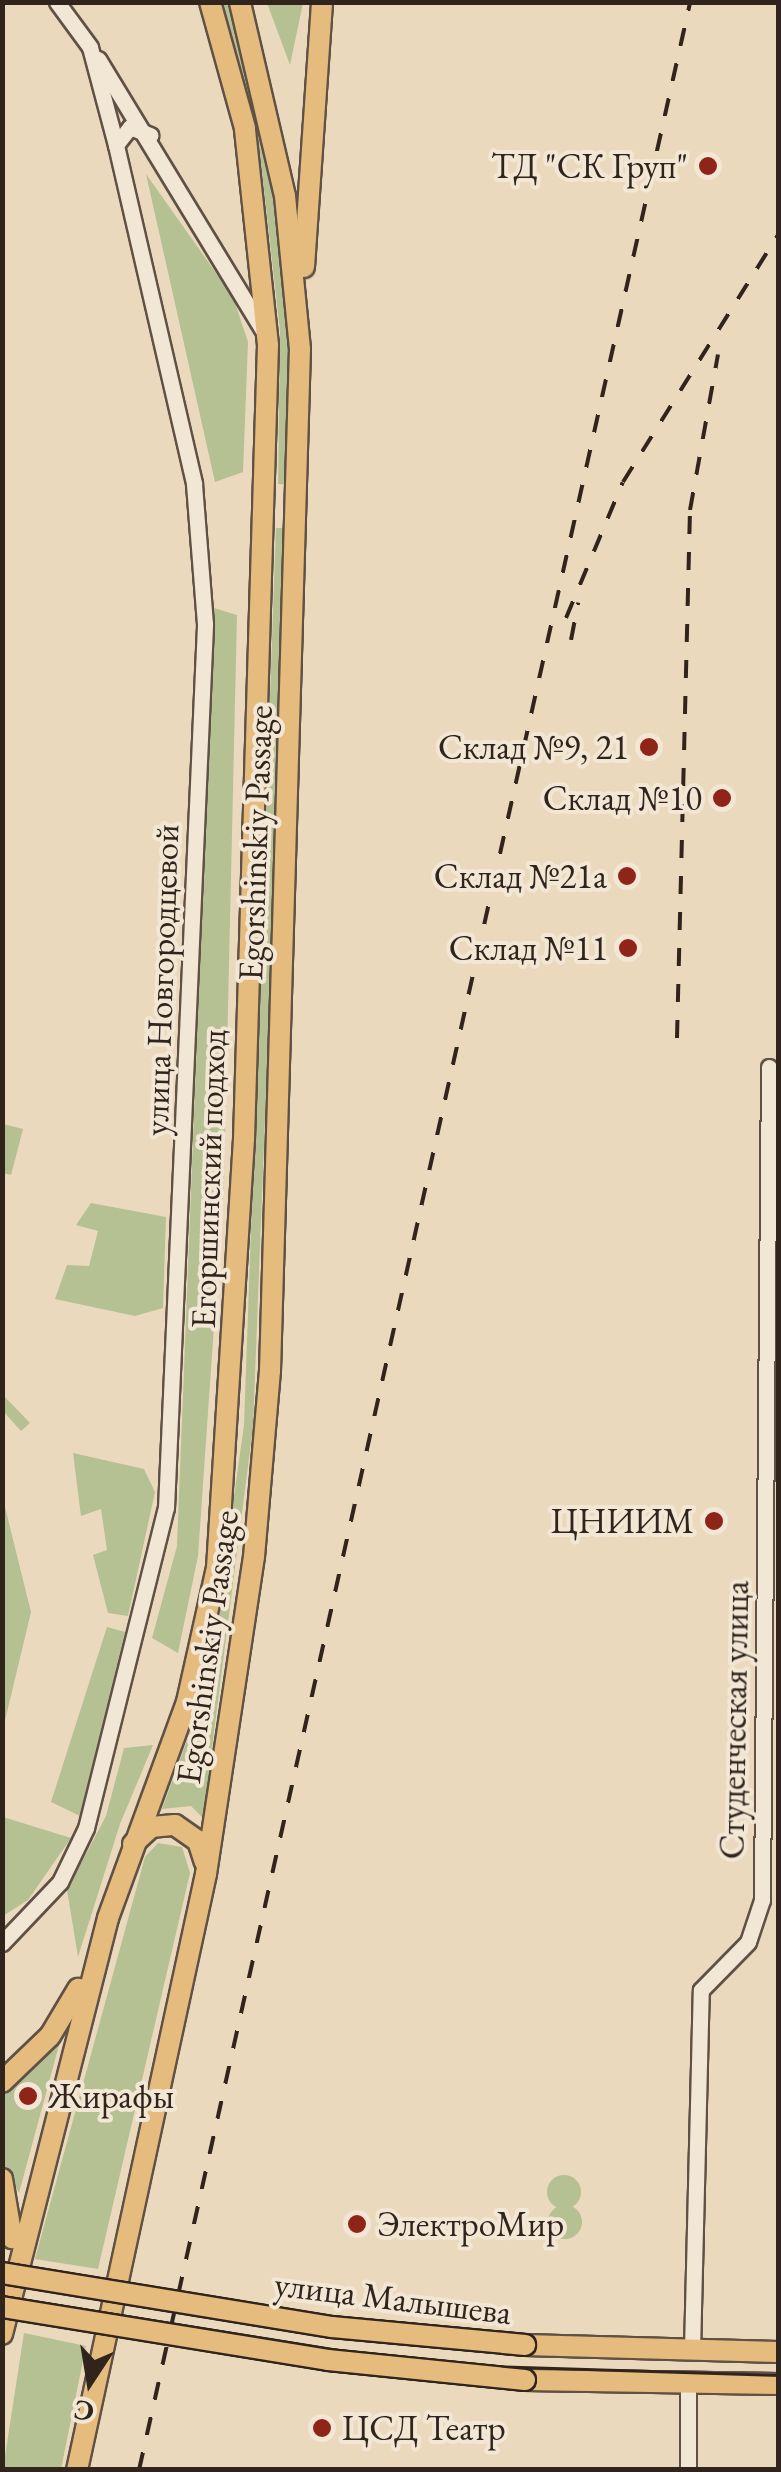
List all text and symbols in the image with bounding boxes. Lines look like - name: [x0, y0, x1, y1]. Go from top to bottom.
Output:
- place label: ТД "СК Груп": [491, 145, 688, 187]
- marker: ТД "СК Груп": [697, 155, 719, 177]
- street label: Egorshinskiy Passage: [229, 704, 281, 982]
- place label: Склад №9, 21: [438, 726, 629, 768]
- marker: Склад №9, 21: [638, 736, 660, 758]
- place label: Склад №10: [543, 777, 702, 819]
- marker: Склад №10: [711, 787, 733, 809]
- street label: улица Новгородцевой: [135, 823, 187, 1137]
- place label: Склад №21а: [434, 855, 607, 897]
- marker: Склад №21а: [616, 865, 638, 887]
- place label: Склад №11: [449, 927, 608, 969]
- marker: Склад №11: [617, 937, 639, 959]
- street label: Егоршинский подход: [182, 1029, 234, 1329]
- place label: ЦНИИМ: [551, 1500, 694, 1542]
- street label: Egorshinskiy Passage: [167, 1507, 247, 1787]
- marker: ЦНИИМ: [703, 1510, 725, 1532]
- street label: Студенческая улица: [711, 1580, 757, 1860]
- place label: Жирафы: [48, 2075, 174, 2117]
- marker: Жирафы: [17, 2085, 39, 2107]
- place label: ЭлектроМир: [377, 2203, 564, 2245]
- marker: ЭлектроМир: [346, 2213, 368, 2235]
- street label: улица Малышева: [272, 2263, 514, 2333]
- north arrow: [40, 2332, 140, 2432]
- text: С: [70, 2392, 97, 2431]
- place label: ЦСД Театр: [342, 2407, 506, 2449]
- marker: ЦСД Театр: [311, 2417, 333, 2439]

